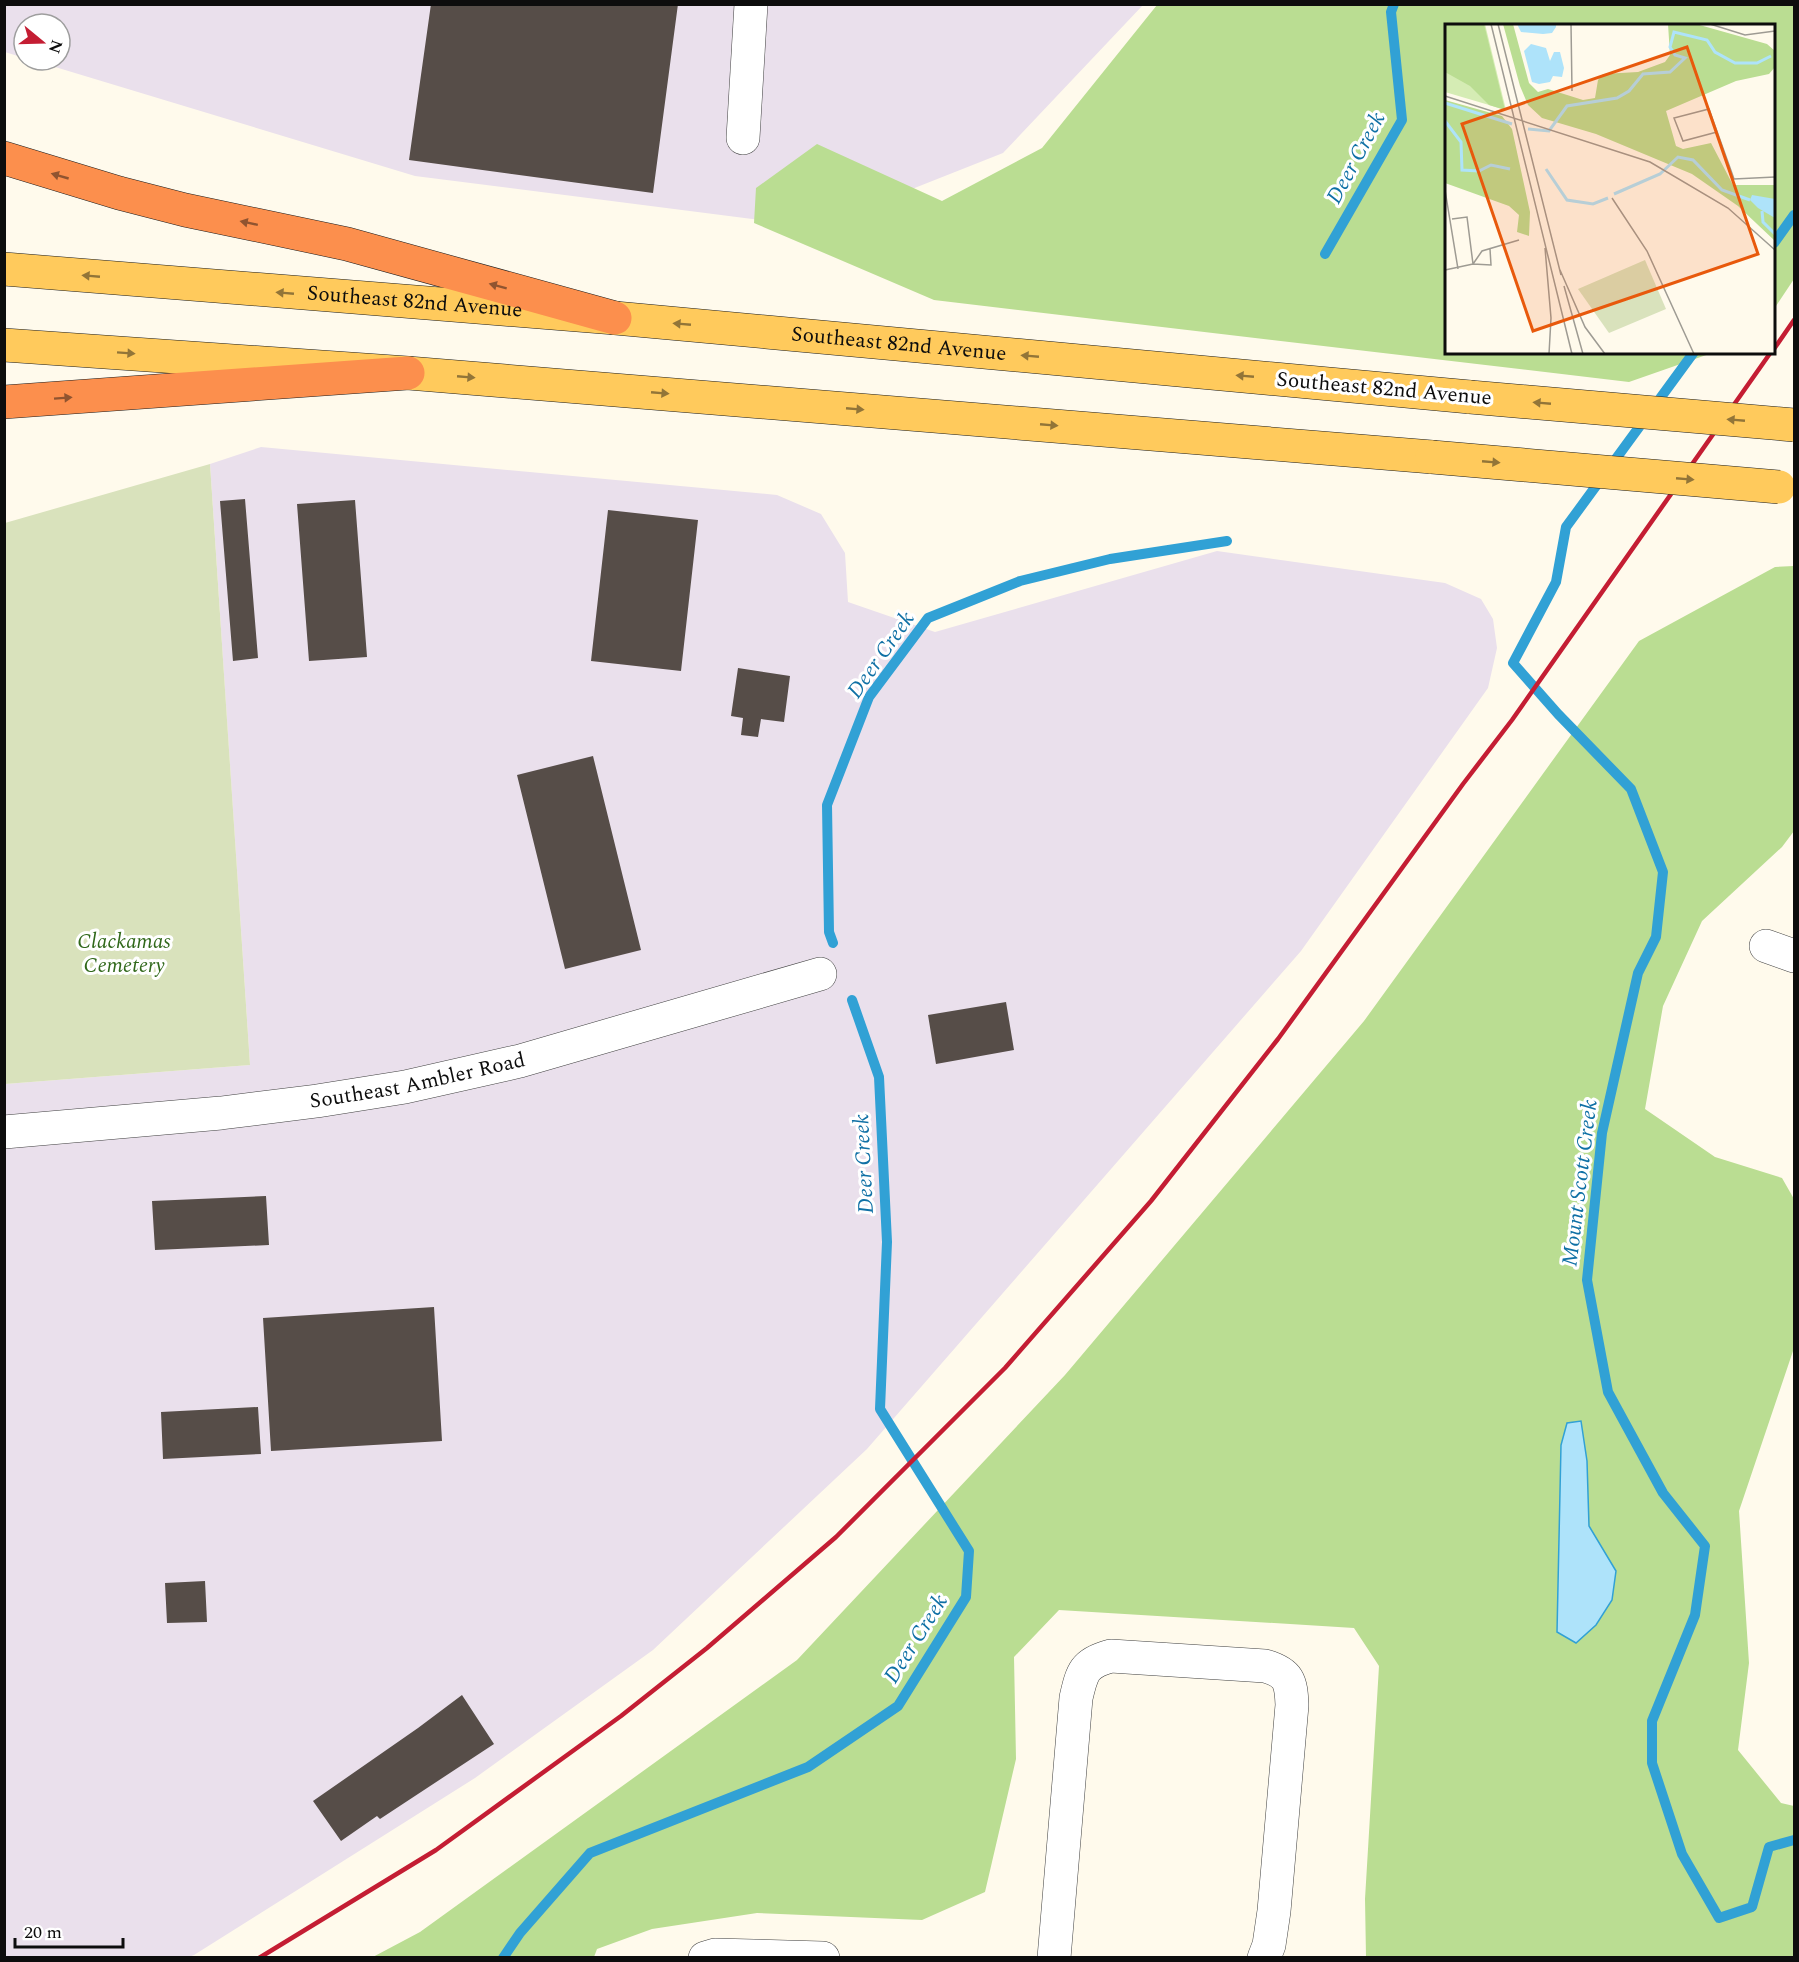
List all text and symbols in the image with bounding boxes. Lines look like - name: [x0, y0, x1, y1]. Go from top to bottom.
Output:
- north arrow: [12, 12, 72, 72]
- inset map: [1445, 24, 1775, 354]
- text: N: [42, 36, 69, 57]
- water label: Deer Creek: [1318, 106, 1394, 210]
- one-way arrow: [51, 171, 69, 180]
- one-way arrow: [239, 218, 258, 228]
- one-way arrow: [81, 272, 100, 281]
- street label: Southeast 82nd Avenue: [306, 277, 524, 327]
- one-way arrow: [489, 281, 507, 290]
- one-way arrow: [275, 288, 294, 298]
- street label: Southeast 82nd Avenue: [790, 318, 1008, 370]
- one-way arrow: [673, 319, 692, 329]
- one-way arrow: [116, 348, 135, 358]
- one-way arrow: [1020, 351, 1039, 361]
- street label: Southeast 82nd Avenue: [1275, 364, 1493, 414]
- one-way arrow: [1235, 371, 1254, 381]
- one-way arrow: [456, 373, 475, 382]
- one-way arrow: [651, 388, 670, 398]
- one-way arrow: [53, 393, 72, 402]
- one-way arrow: [1532, 398, 1551, 408]
- one-way arrow: [845, 404, 864, 414]
- one-way arrow: [1727, 415, 1746, 425]
- one-way arrow: [1040, 420, 1059, 430]
- one-way arrow: [1481, 457, 1500, 467]
- one-way arrow: [1675, 474, 1694, 484]
- water label: Deer Creek: [839, 605, 923, 705]
- park label: Clackamas Cemetery: [77, 926, 171, 982]
- street label: Southeast Ambler Road: [308, 1044, 528, 1118]
- water label: Mount Scott Creek: [1553, 1098, 1607, 1268]
- water label: Deer Creek: [845, 1113, 883, 1215]
- water label: Deer Creek: [875, 1588, 957, 1690]
- scale bar: [15, 1911, 123, 1949]
- text: 20 m: [24, 1919, 62, 1946]

